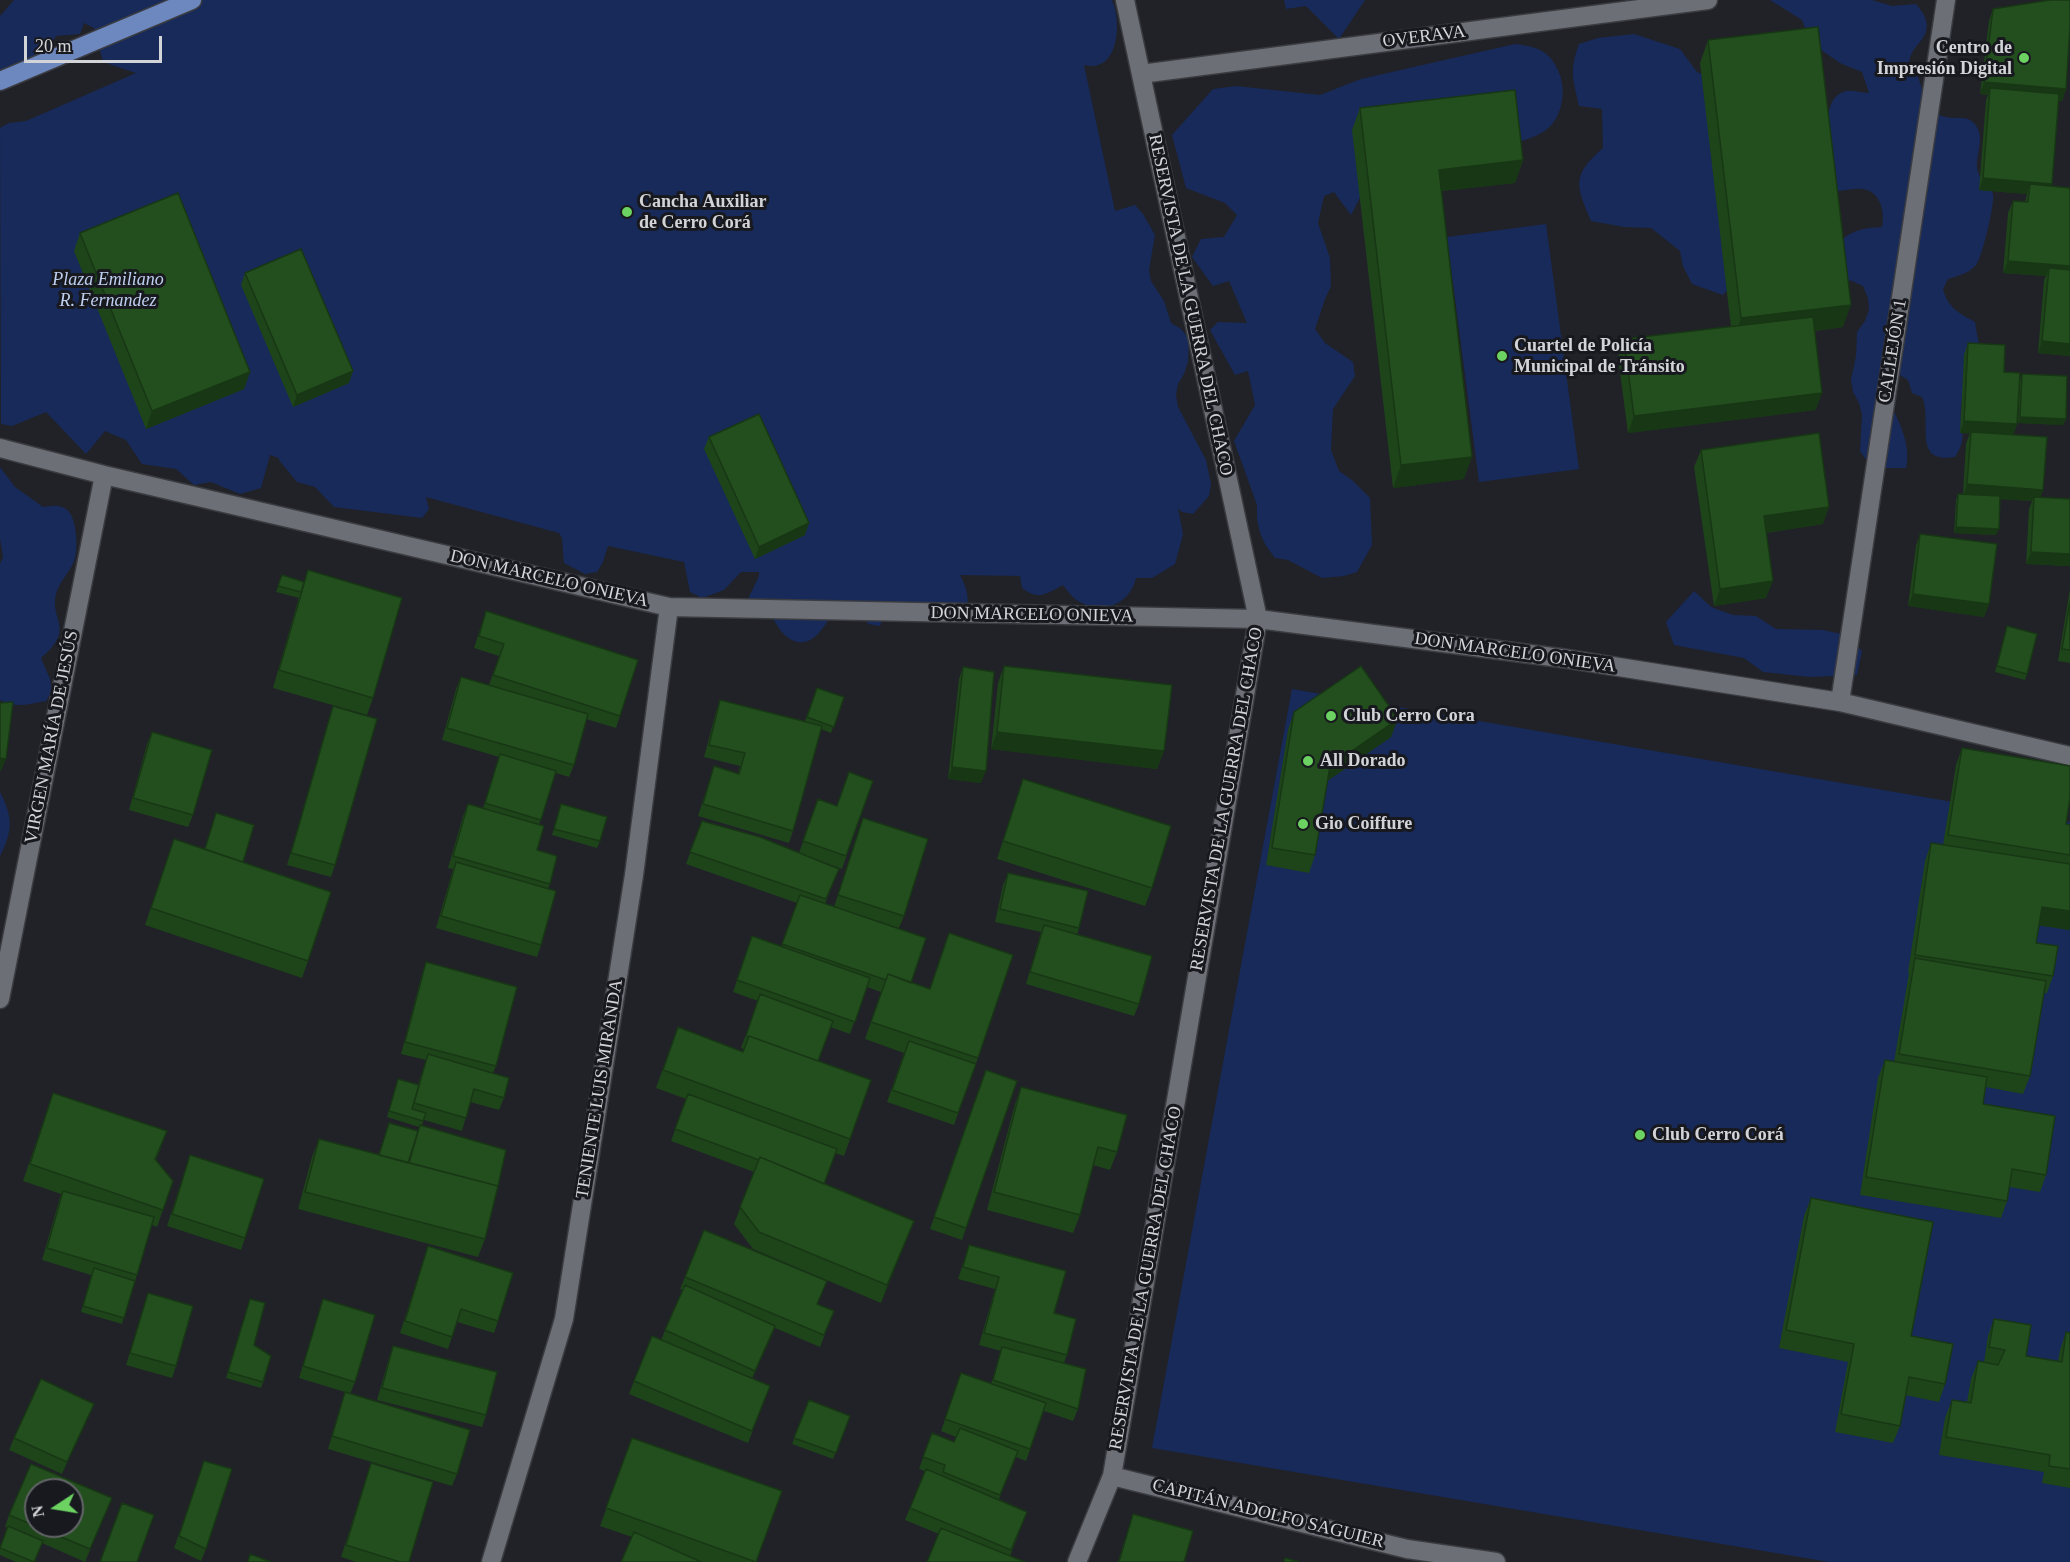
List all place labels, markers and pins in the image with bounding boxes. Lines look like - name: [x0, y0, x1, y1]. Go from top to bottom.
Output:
- place label: Centro de Impresión Digital: [1877, 37, 2012, 80]
- marker: Centro de Impresión Digital: [2017, 51, 2031, 65]
- place label: Cancha Auxiliar de Cerro Corá: [639, 191, 767, 234]
- marker: Cancha Auxiliar de Cerro Corá: [620, 205, 634, 219]
- place label: Cuartel de Policía Municipal de Tránsito: [1514, 335, 1685, 378]
- marker: Cuartel de Policía Municipal de Tránsito: [1495, 349, 1509, 363]
- place label: Club Cerro Cora: [1343, 705, 1475, 727]
- marker: Club Cerro Cora: [1324, 709, 1338, 723]
- place label: All Dorado: [1320, 750, 1406, 772]
- marker: All Dorado: [1301, 754, 1315, 768]
- place label: Gio Coiffure: [1315, 813, 1412, 835]
- marker: Gio Coiffure: [1296, 817, 1310, 831]
- place label: Club Cerro Corá: [1652, 1124, 1784, 1146]
- marker: Club Cerro Corá: [1633, 1128, 1647, 1142]

